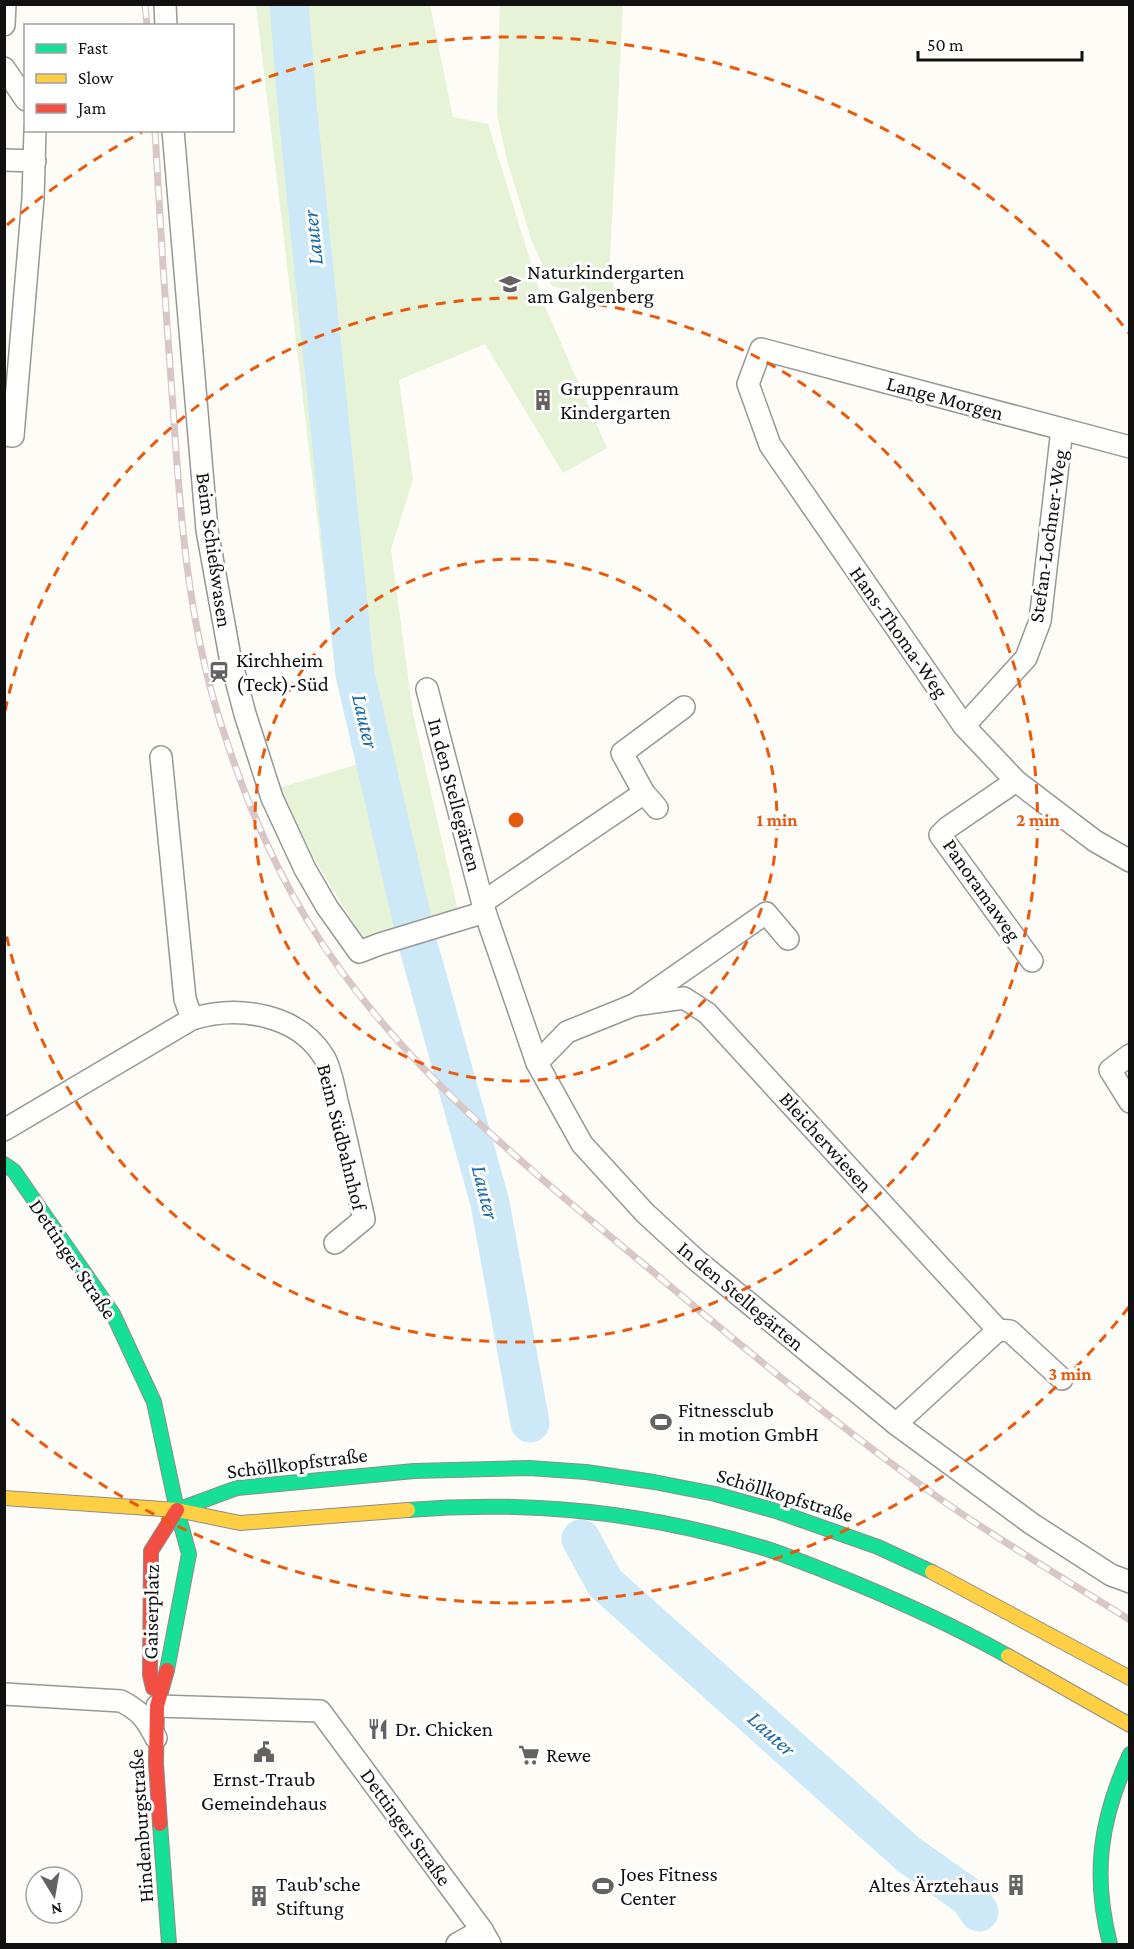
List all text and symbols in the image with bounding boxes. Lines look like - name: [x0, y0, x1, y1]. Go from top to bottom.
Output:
- legend: [24, 24, 234, 132]
- scale bar: [918, 24, 1082, 62]
- text: 50 m: [927, 35, 964, 55]
- text: Fast: [78, 38, 109, 58]
- text: Slow: [78, 68, 114, 88]
- text: Jam: [76, 98, 107, 118]
- water label: Lauter: [297, 208, 328, 267]
- place label: Naturkindergarten am Galgenberg: [527, 260, 685, 308]
- school or university icon: Naturkindergarten am Galgenberg: [498, 272, 522, 296]
- street label: Lange Morgen: [884, 371, 1006, 425]
- place label: Gruppenraum Kindergarten: [560, 376, 679, 424]
- building icon: Gruppenraum Kindergarten: [531, 388, 555, 412]
- street label: Stefan-Lochner-Weg: [1024, 448, 1072, 624]
- street label: Beim Schießwasen: [191, 471, 237, 629]
- street label: Hans-Thoma-Weg: [845, 562, 953, 702]
- place label: Kirchheim (Teck)-Süd: [236, 648, 329, 696]
- station icon: Kirchheim (Teck)-Süd: [207, 660, 231, 684]
- water label: Lauter: [347, 692, 384, 752]
- street label: In den Stellegärten: [423, 716, 487, 874]
- centre of rings: [506, 810, 526, 830]
- text: 1 min: [757, 810, 798, 830]
- text: 2 min: [1016, 810, 1060, 830]
- street label: Panoramaweg: [938, 834, 1026, 946]
- street label: Beim Südbahnhof: [312, 1061, 372, 1214]
- street label: Bleicherwiesen: [774, 1087, 878, 1197]
- water label: Lauter: [467, 1162, 505, 1223]
- street label: Dettinger Straße: [24, 1195, 122, 1323]
- street label: In den Stellegärten: [673, 1236, 809, 1356]
- text: 3 min: [1048, 1364, 1092, 1384]
- place label: Fitnessclub in motion GmbH: [678, 1398, 819, 1446]
- sports icon: Fitnessclub in motion GmbH: [649, 1410, 673, 1434]
- street label: Schöllkopfstraße: [225, 1442, 369, 1484]
- street label: Schöllkopfstraße: [714, 1463, 856, 1527]
- street label: Gaiserplatz: [138, 1564, 164, 1660]
- water label: Lauter: [743, 1706, 801, 1762]
- restaurant icon: Dr. Chicken: [366, 1717, 390, 1741]
- place label: Dr. Chicken: [395, 1717, 493, 1741]
- public building icon: Ernst-Traub Gemeindehaus: [252, 1740, 276, 1764]
- supermarket icon: Rewe: [517, 1743, 541, 1767]
- place label: Rewe: [546, 1743, 591, 1767]
- street label: Hindenburgstraße: [124, 1748, 158, 1904]
- street label: Dettinger Straße: [355, 1764, 457, 1890]
- place label: Ernst-Traub Gemeindehaus: [201, 1767, 327, 1815]
- place label: Joes Fitness Center: [618, 1862, 718, 1910]
- north arrow: [24, 1865, 84, 1925]
- place label: Taub'sche Stiftung: [276, 1872, 361, 1920]
- place label: Altes Ärztehaus: [869, 1873, 999, 1897]
- building icon: Altes Ärztehaus: [1004, 1873, 1028, 1897]
- sports icon: Joes Fitness Center: [591, 1874, 615, 1898]
- building icon: Taub'sche Stiftung: [247, 1884, 271, 1908]
- text: N: [50, 1900, 64, 1919]

